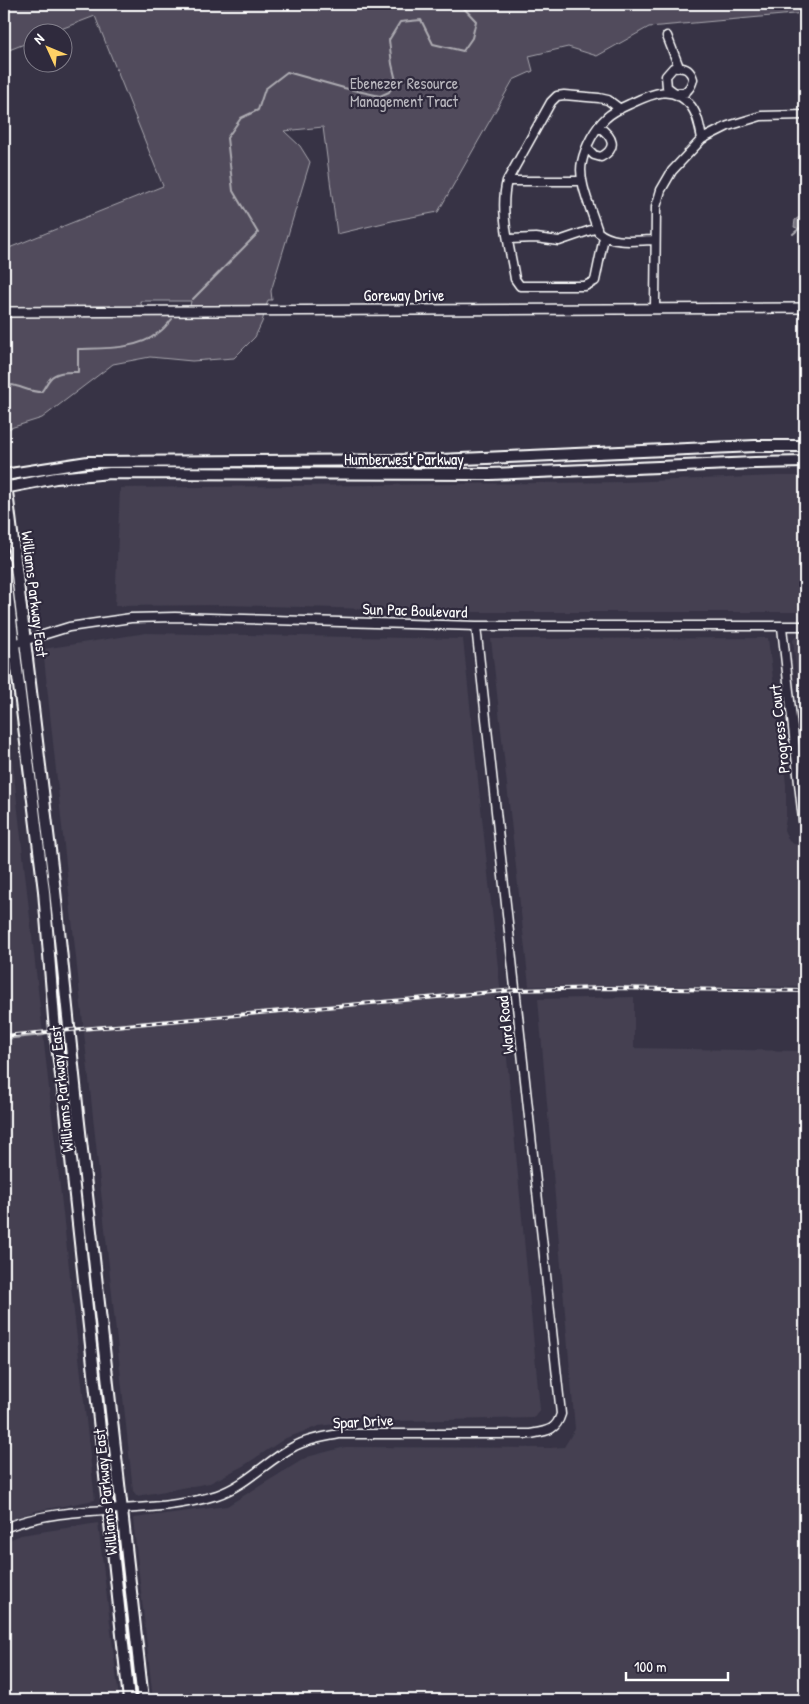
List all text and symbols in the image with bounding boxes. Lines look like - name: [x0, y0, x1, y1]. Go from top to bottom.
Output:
- north arrow: [22, 22, 72, 72]
- text: N: [29, 29, 48, 48]
- park label: Ebenezer Resource Management Tract: [350, 72, 459, 112]
- street label: Goreway Drive: [364, 284, 445, 306]
- street label: Humberwest Parkway: [344, 448, 464, 470]
- street label: Williams Parkway East: [16, 530, 54, 659]
- street label: Sun Pac Boulevard: [362, 597, 468, 623]
- street label: Progress Court: [763, 683, 795, 775]
- street label: Ward Road: [491, 995, 519, 1055]
- street label: Williams Parkway East: [43, 1024, 79, 1153]
- street label: Spar Drive: [332, 1408, 394, 1434]
- street label: Williams Parkway East: [87, 1427, 123, 1556]
- scale bar: [626, 1649, 729, 1681]
- text: 100 m: [634, 1656, 667, 1677]

